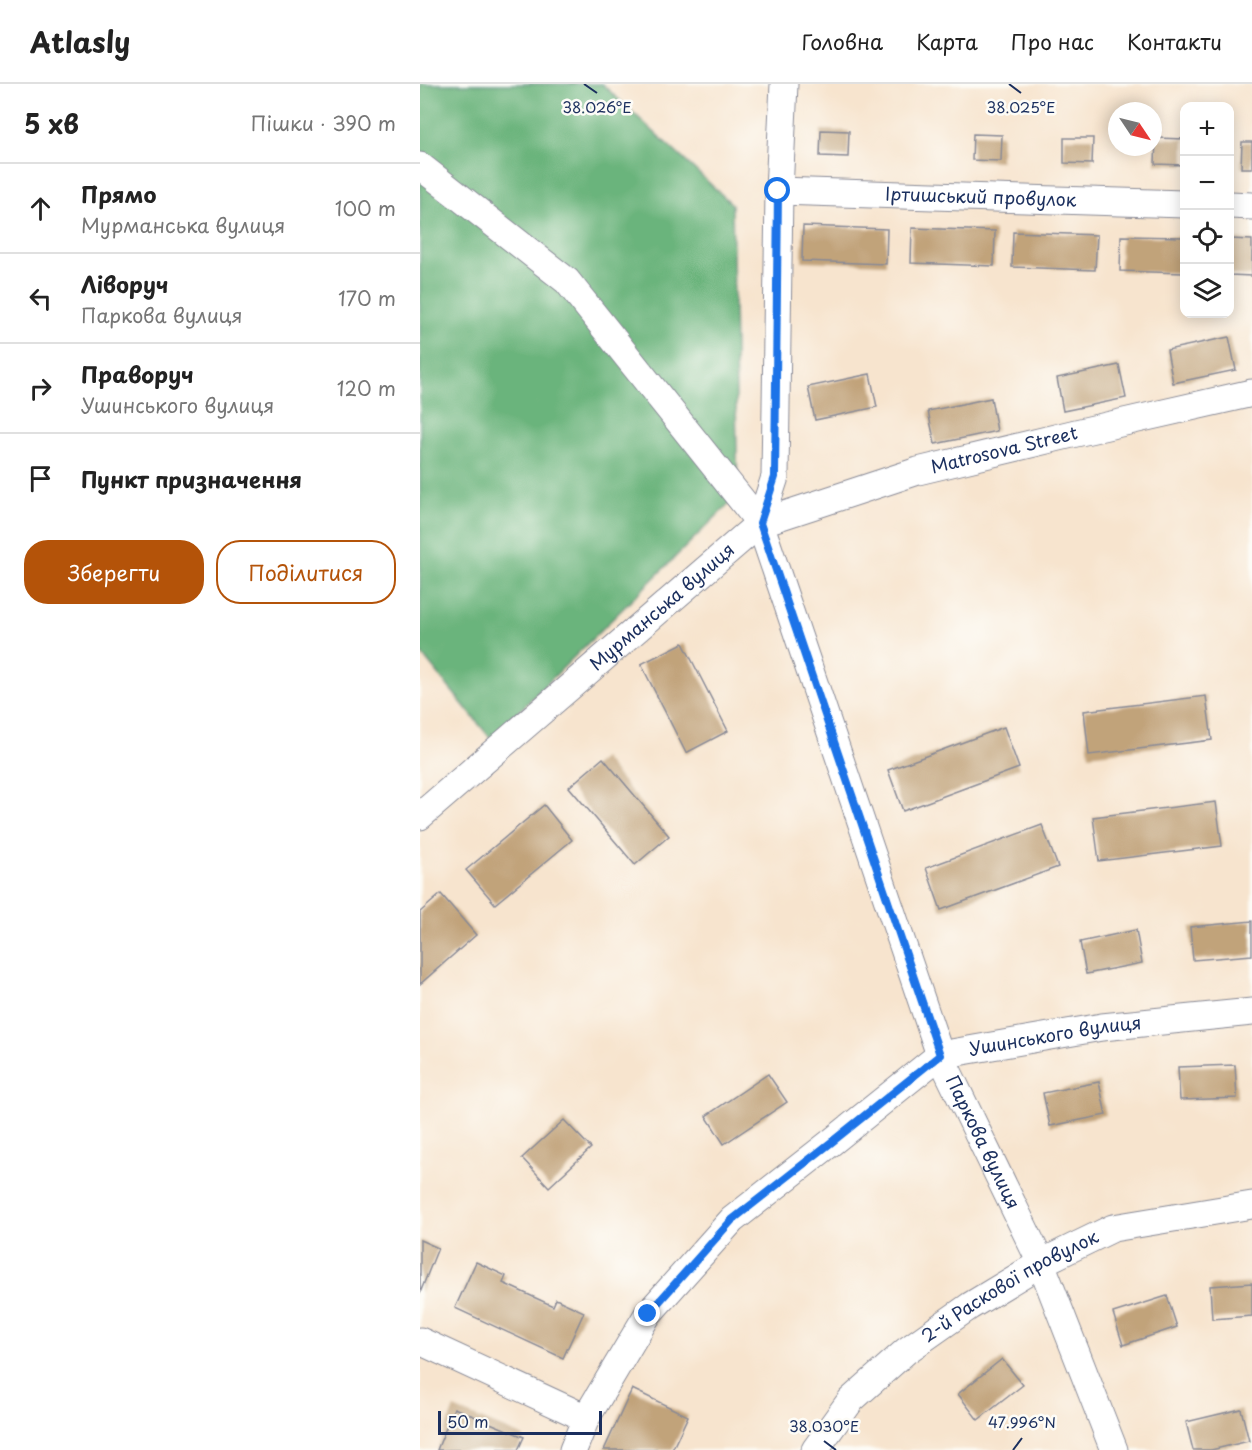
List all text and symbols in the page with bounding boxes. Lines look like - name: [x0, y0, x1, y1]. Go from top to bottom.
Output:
- text: Atlasly: [30, 20, 130, 63]
- text: Головна: [802, 25, 883, 57]
- text: Карта: [916, 25, 978, 57]
- text: Про нас: [1011, 25, 1094, 57]
- text: Контакти: [1127, 25, 1222, 57]
- text: 38.026°E: [562, 95, 632, 118]
- text: 38.025°E: [986, 95, 1056, 118]
- north arrow: [1108, 102, 1162, 156]
- map controls: [1180, 102, 1234, 318]
- button: +: [1180, 102, 1234, 156]
- text: 5 хв: [24, 104, 79, 143]
- text: Пішки · 390 m: [251, 108, 396, 138]
- button: −: [1180, 156, 1234, 210]
- text: Прямо: [81, 177, 156, 210]
- route start: [764, 177, 790, 203]
- street label: Іртишський провулок: [885, 179, 1077, 213]
- icon: ahead: [24, 192, 57, 225]
- text: 100 m: [335, 193, 396, 223]
- text: Мурманська вулиця: [81, 210, 285, 240]
- button: locate: [1180, 210, 1234, 264]
- button: layers: [1180, 264, 1234, 318]
- text: Ліворуч: [81, 267, 168, 300]
- icon: left: [24, 282, 57, 315]
- text: 170 m: [338, 283, 396, 313]
- text: Паркова вулиця: [81, 300, 243, 330]
- text: Праворуч: [81, 357, 194, 390]
- icon: right: [24, 372, 57, 405]
- text: 120 m: [337, 373, 396, 403]
- text: Ушинського вулиця: [81, 390, 274, 420]
- street label: Matrosova Street: [928, 418, 1080, 479]
- icon: arrive: [24, 462, 57, 495]
- text: Пункт призначення: [81, 462, 302, 495]
- street label: Мурманська вулиця: [583, 536, 740, 676]
- button: Зберегти: [24, 540, 204, 604]
- button: Поділитися: [216, 540, 396, 604]
- street label: Ушинського вулиця: [967, 1008, 1142, 1062]
- street label: Паркова вулиця: [940, 1070, 1028, 1213]
- street label: 2-й Раскової провулок: [915, 1222, 1103, 1348]
- route end: [634, 1300, 660, 1326]
- scale bar: [438, 1408, 602, 1436]
- text: 50 m: [447, 1409, 488, 1433]
- text: 47.996°N: [988, 1410, 1056, 1433]
- text: 38.030°E: [789, 1414, 859, 1437]

